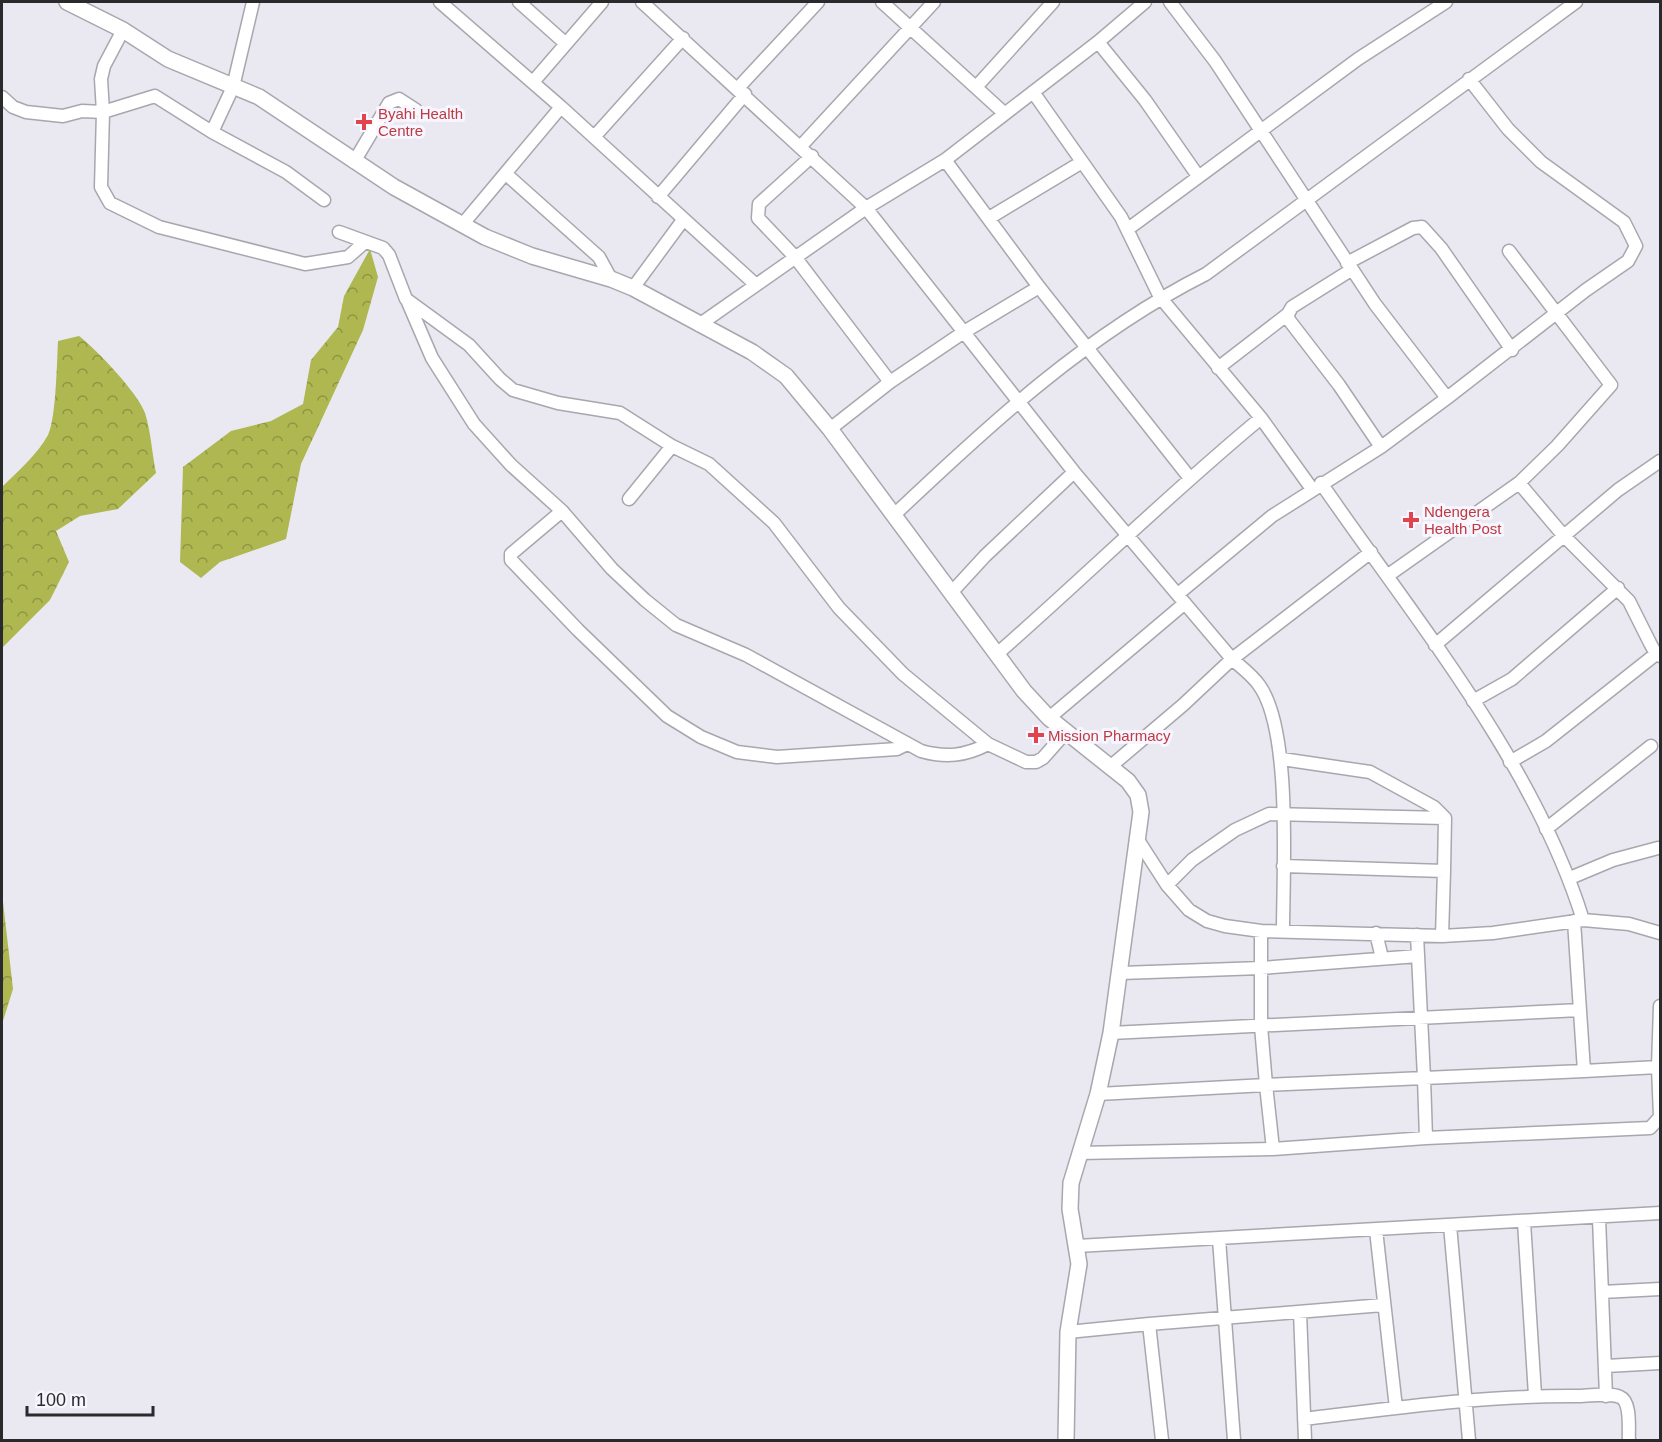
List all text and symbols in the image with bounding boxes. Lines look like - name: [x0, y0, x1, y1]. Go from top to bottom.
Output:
- place label: Byahi Health Centre: [378, 105, 463, 139]
- marker: Byahi Health Centre: [355, 113, 373, 131]
- place label: Ndengera Health Post: [1424, 503, 1502, 537]
- marker: Ndengera Health Post: [1402, 511, 1420, 529]
- place label: Mission Pharmacy: [1048, 727, 1171, 744]
- marker: Mission Pharmacy: [1029, 728, 1043, 742]
- scale bar: [27, 1379, 153, 1417]
- text: 100 m: [36, 1390, 86, 1410]

